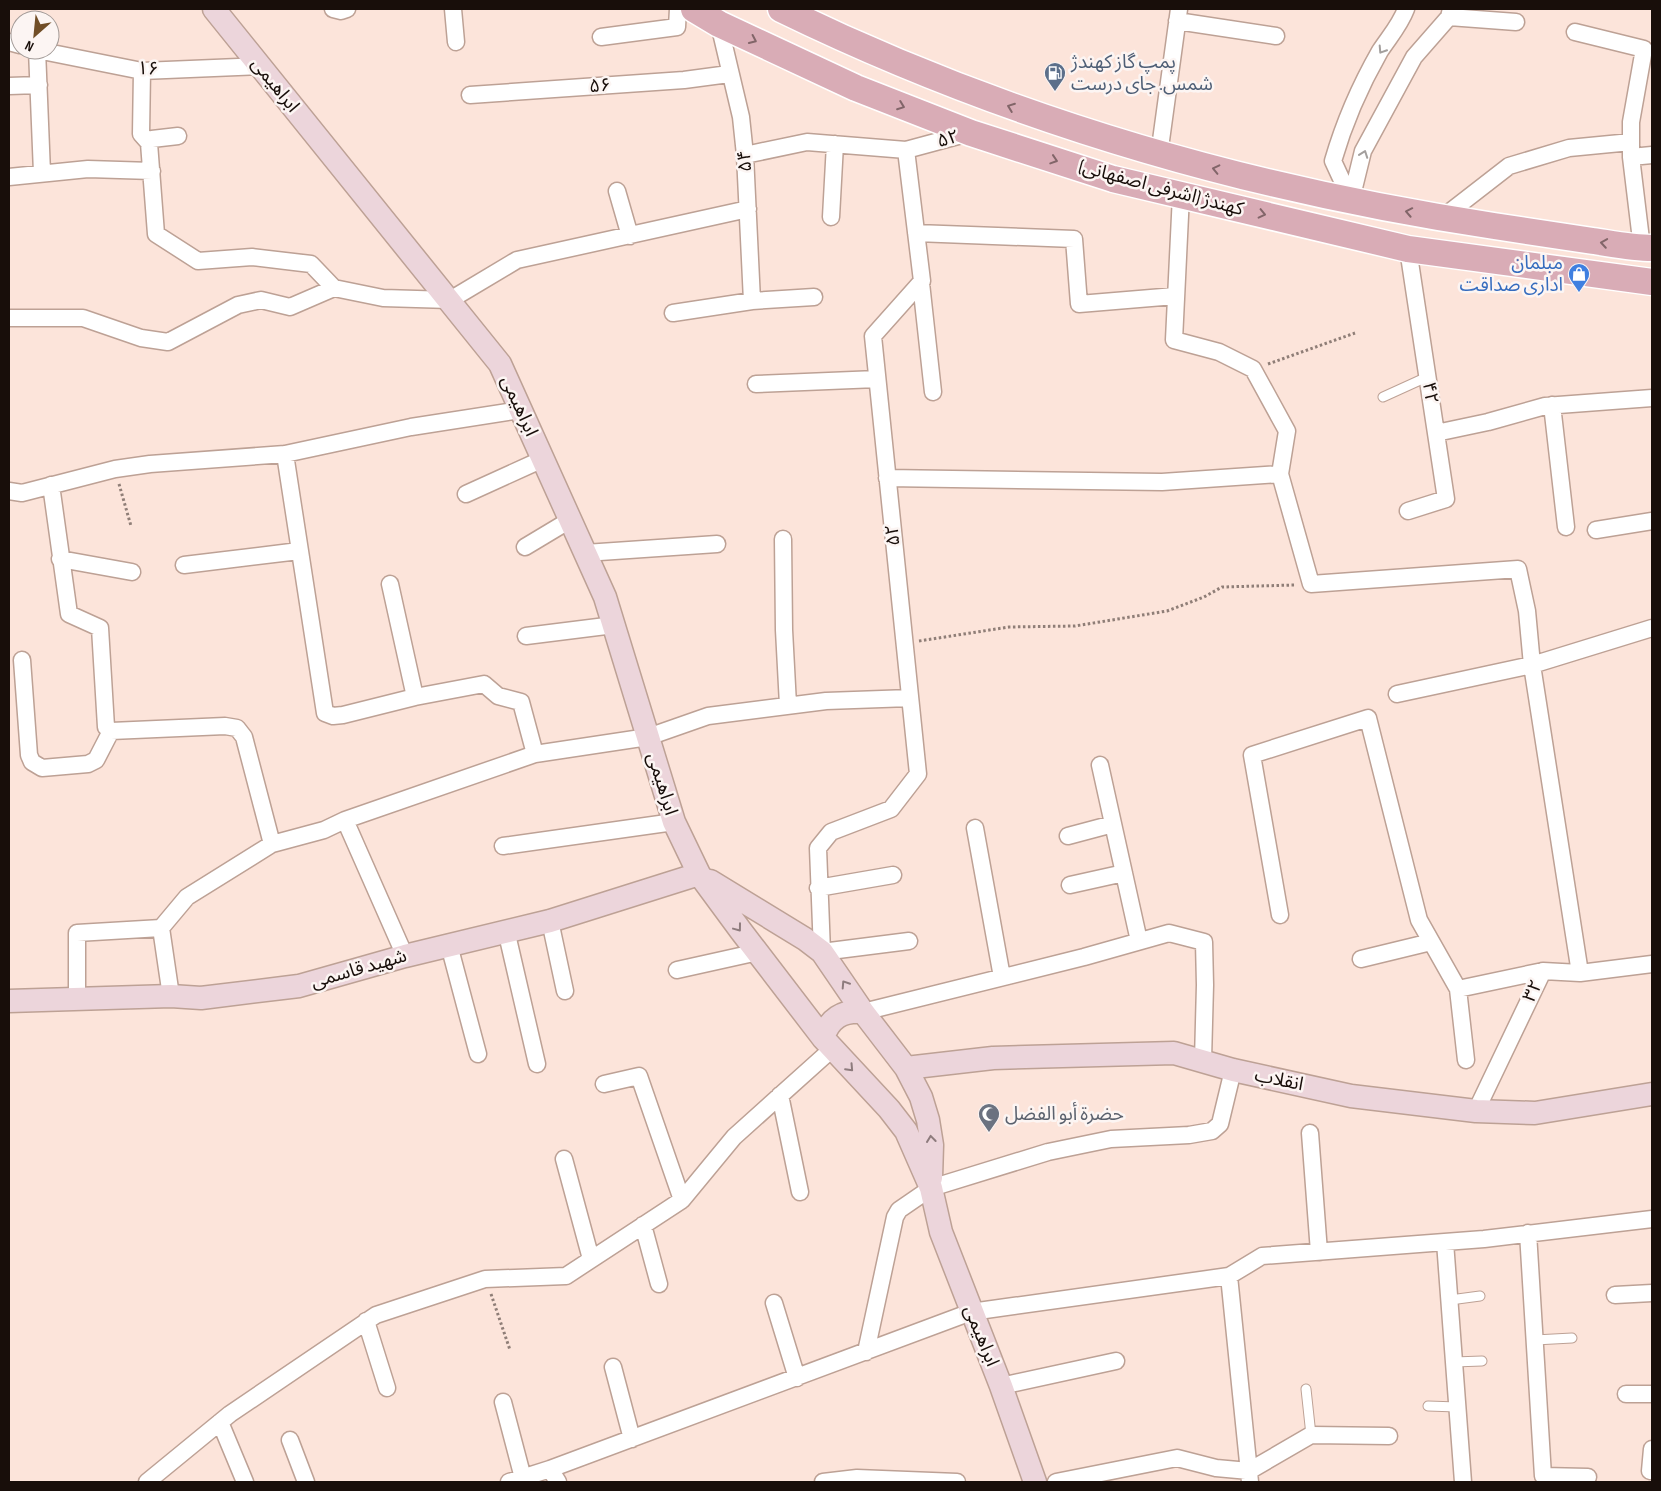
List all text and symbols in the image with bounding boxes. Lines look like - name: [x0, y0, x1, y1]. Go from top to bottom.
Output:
- north arrow: [10, 10, 60, 60]
- one-way arrow: [748, 33, 757, 44]
- text: N: [22, 37, 37, 55]
- one-way arrow: [1379, 45, 1388, 54]
- place label: پمپ گاز کهندژ شمس. جای درست: [1070, 51, 1213, 96]
- street label: ابراهیمی: [246, 53, 304, 117]
- street label: ۱۶: [137, 57, 159, 81]
- fuel station icon: پمپ گاز کهندژ شمس. جای درست: [1043, 61, 1067, 92]
- street label: ۵۶: [588, 74, 612, 98]
- one-way arrow: [896, 99, 905, 110]
- one-way arrow: [1007, 102, 1015, 112]
- street label: ۵۲: [935, 125, 961, 153]
- street label: ۵۴: [733, 149, 757, 173]
- one-way arrow: [1358, 150, 1368, 158]
- one-way arrow: [1050, 154, 1058, 164]
- street label: کهندژ (اشرفی اصفهانی): [1076, 155, 1247, 221]
- one-way arrow: [1212, 164, 1221, 175]
- one-way arrow: [1404, 207, 1413, 218]
- one-way arrow: [1258, 208, 1267, 219]
- one-way arrow: [1600, 238, 1608, 248]
- place label: مبلمان اداری صداقت: [1459, 252, 1563, 297]
- shop icon: مبلمان اداری صداقت: [1567, 262, 1591, 293]
- street label: ابراهیمی: [495, 372, 543, 440]
- street label: ۴۲: [1417, 380, 1443, 406]
- street label: ۵۲: [880, 523, 906, 547]
- street label: ابراهیمی: [642, 750, 682, 818]
- one-way arrow: [732, 922, 741, 932]
- street label: شهید قاسمی: [308, 944, 410, 994]
- street label: ۳۲: [1518, 976, 1548, 1006]
- one-way arrow: [842, 980, 851, 990]
- one-way arrow: [844, 1063, 853, 1072]
- street label: انقلاب: [1252, 1064, 1306, 1096]
- mosque icon: حضرة أبو الفضل: [977, 1102, 1001, 1133]
- place label: حضرة أبو الفضل: [1005, 1102, 1124, 1126]
- one-way arrow: [926, 1135, 937, 1143]
- street label: ابراهیمی: [958, 1302, 1004, 1370]

